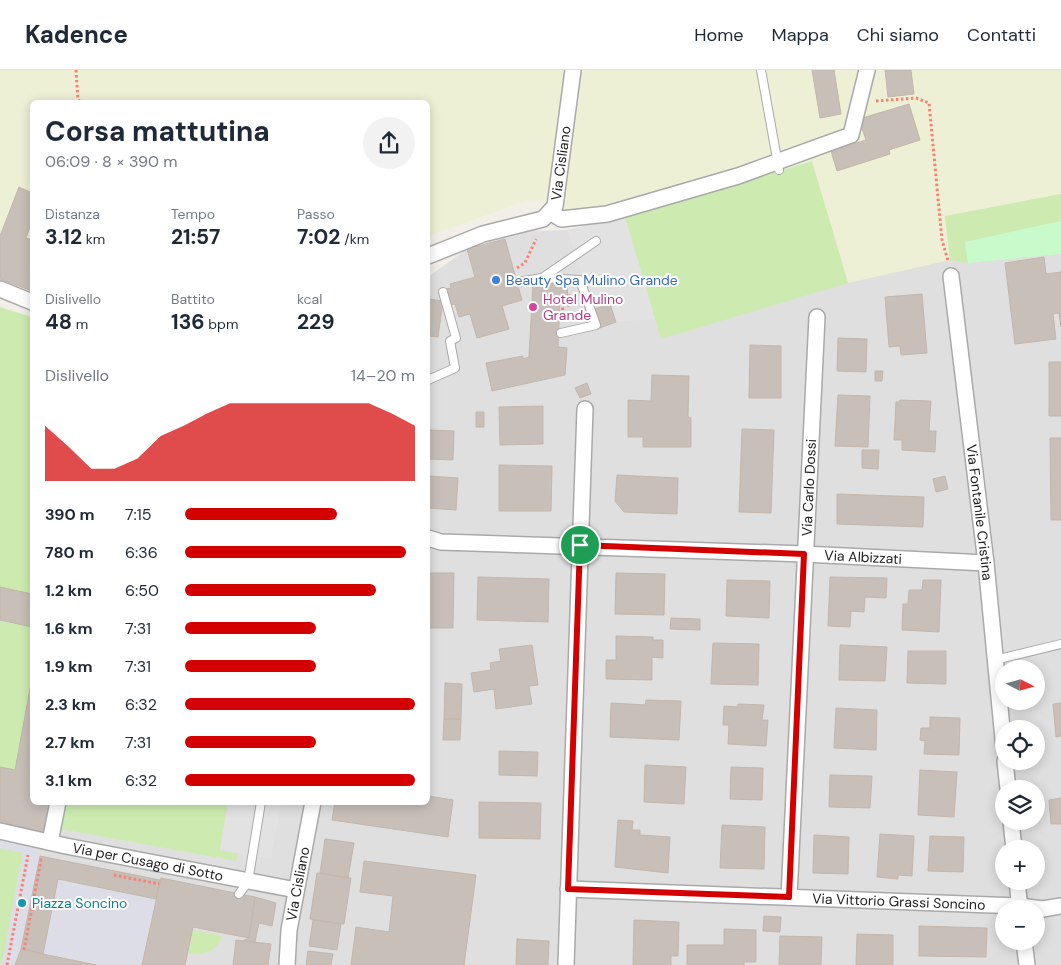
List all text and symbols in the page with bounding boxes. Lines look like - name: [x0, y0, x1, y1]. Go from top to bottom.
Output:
- text: Kadence: [25, 19, 128, 50]
- text: Home: [694, 23, 744, 47]
- text: Mappa: [772, 23, 829, 47]
- text: Chi siamo: [857, 23, 939, 47]
- text: Contatti: [967, 23, 1036, 47]
- text: Corsa mattutina: [45, 113, 270, 150]
- button: share: [363, 117, 415, 169]
- street label: Via Cisliano: [547, 125, 575, 202]
- text: 06:09 · 8 × 390 m: [45, 151, 177, 172]
- text: Distanza: [45, 205, 100, 223]
- text: Tempo: [171, 205, 215, 223]
- text: Passo: [297, 205, 335, 223]
- text: 3.12: [45, 223, 82, 251]
- text: 21:57: [171, 223, 220, 251]
- text: 7:02: [297, 223, 340, 251]
- text: km: [82, 230, 105, 248]
- text: /km: [340, 230, 369, 248]
- place label: Beauty Spa Mulino Grande: [506, 271, 678, 289]
- marker: Beauty Spa Mulino Grande: [490, 274, 502, 286]
- text: Dislivello: [45, 290, 101, 308]
- text: Battito: [171, 290, 215, 308]
- text: kcal: [297, 290, 322, 308]
- place label: Hotel Mulino Grande: [543, 290, 623, 324]
- marker: Hotel Mulino Grande: [527, 301, 539, 313]
- text: 48: [45, 308, 72, 336]
- text: 136: [171, 308, 205, 336]
- text: 229: [297, 308, 334, 336]
- text: m: [72, 315, 88, 333]
- text: bpm: [205, 315, 238, 333]
- text: Dislivello: [45, 365, 109, 386]
- text: 14–20 m: [351, 365, 415, 386]
- street label: Via Carlo Dossi: [797, 438, 820, 537]
- street label: Via Fontanile Cristina: [963, 443, 997, 581]
- text: 390 m: [45, 504, 95, 525]
- text: 7:15: [125, 504, 152, 525]
- pin: [559, 524, 601, 566]
- icon: arrive: [566, 531, 594, 559]
- text: 780 m: [45, 542, 94, 563]
- text: 6:36: [125, 542, 158, 563]
- street label: Via Albizzati: [824, 546, 902, 568]
- text: 1.2 km: [45, 580, 92, 601]
- text: 6:50: [125, 580, 159, 601]
- text: 1.6 km: [45, 618, 93, 639]
- text: 7:31: [125, 618, 151, 639]
- text: 1.9 km: [45, 656, 93, 677]
- text: 7:31: [125, 656, 151, 677]
- north arrow: [995, 660, 1045, 710]
- map controls: [995, 660, 1045, 950]
- text: 2.3 km: [45, 694, 96, 715]
- text: 6:32: [125, 694, 157, 715]
- button: locate: [995, 720, 1045, 770]
- text: 2.7 km: [45, 732, 94, 753]
- text: 7:31: [125, 732, 151, 753]
- text: 3.1 km: [45, 770, 92, 791]
- text: 6:32: [125, 770, 157, 791]
- button: layers: [995, 780, 1045, 830]
- street label: Via per Cusago di Sotto: [71, 838, 225, 885]
- button: +: [995, 840, 1045, 890]
- street label: Via Cisliano: [282, 845, 313, 922]
- street label: Via Vittorio Grassi Soncino: [812, 889, 986, 914]
- place label: Piazza Soncino: [32, 894, 127, 912]
- marker: Piazza Soncino: [16, 897, 28, 909]
- button: −: [995, 900, 1045, 950]

